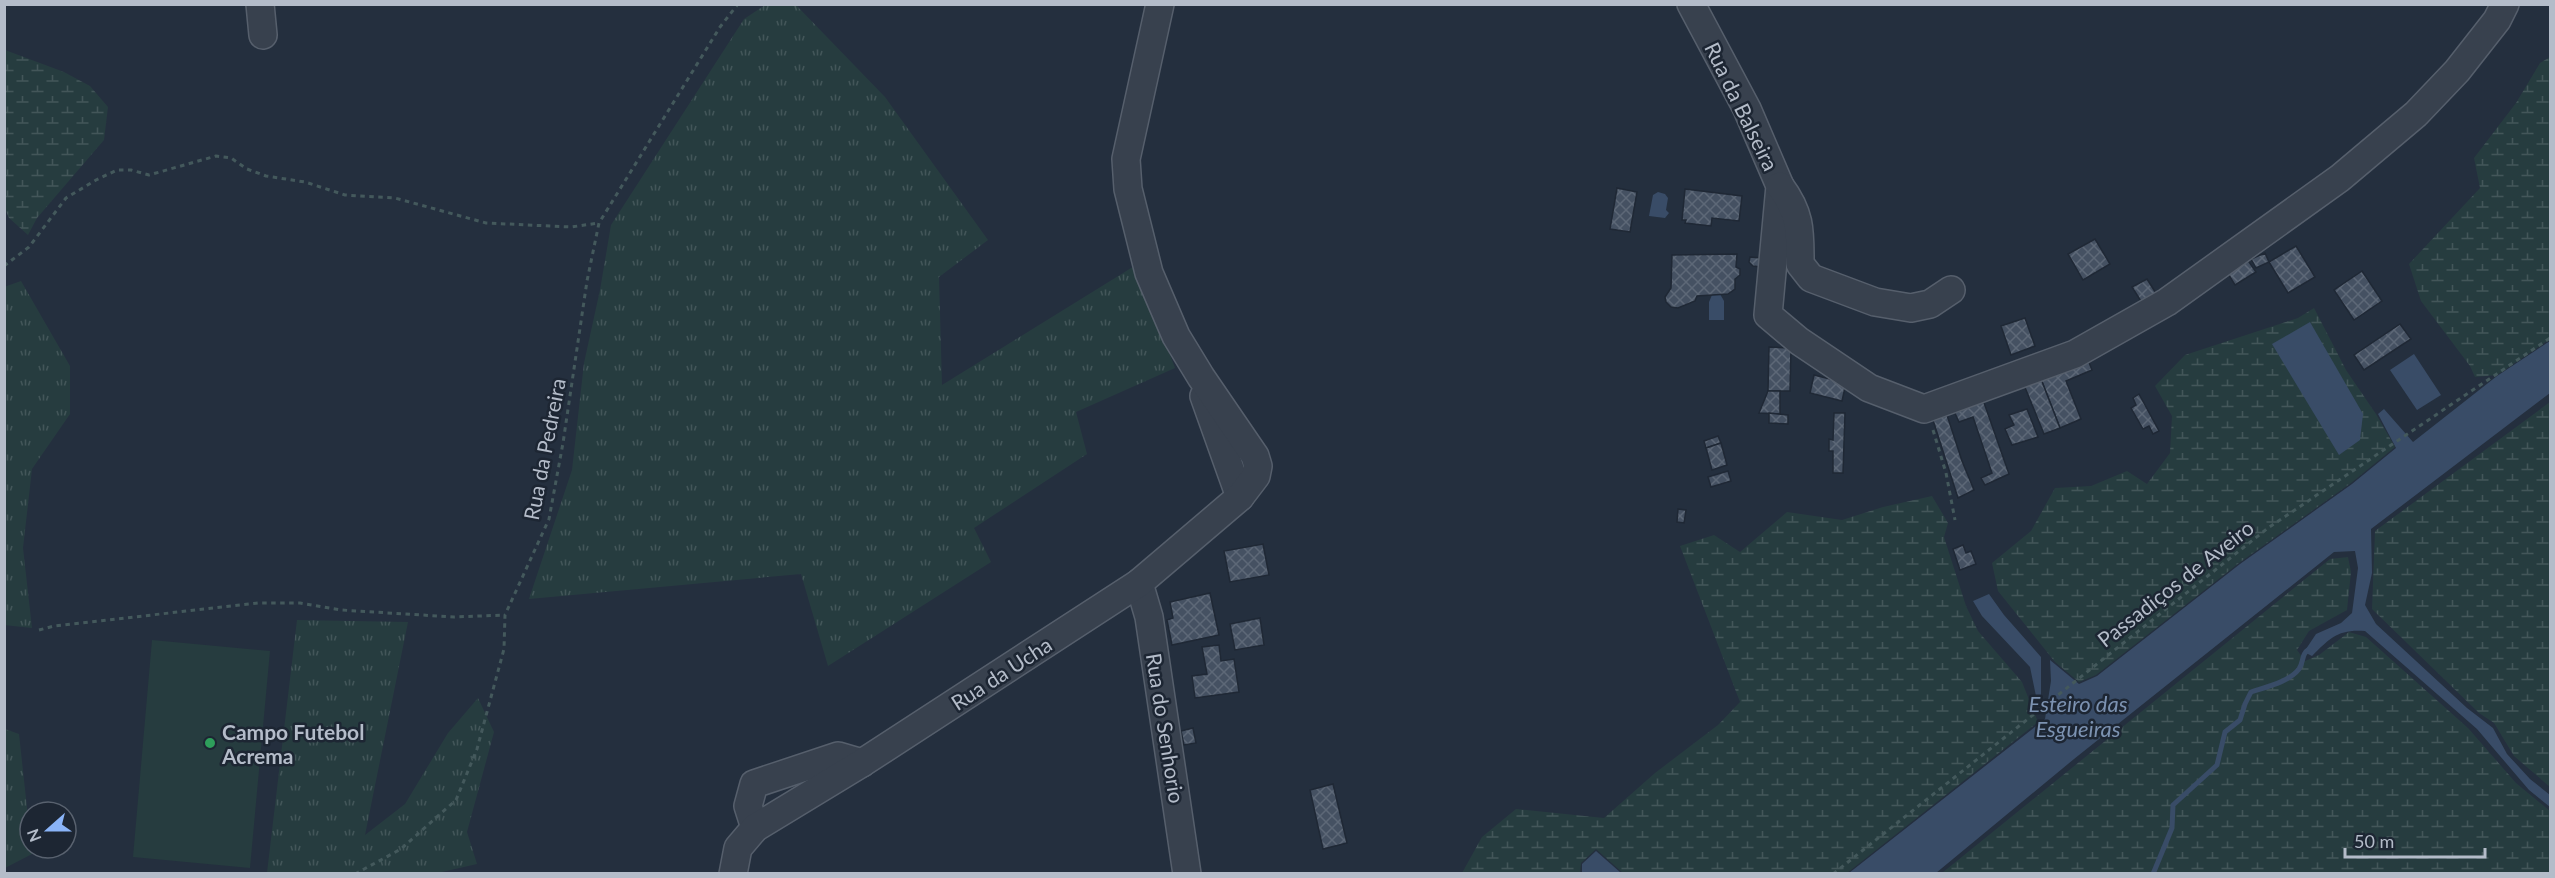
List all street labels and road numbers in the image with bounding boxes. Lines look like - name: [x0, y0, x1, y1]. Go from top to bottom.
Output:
- street label: Rua da Balseira: [1700, 38, 1784, 174]
- street label: Rua da Pedreira: [518, 376, 570, 522]
- street label: Passadiços de Aveiro: [2092, 514, 2258, 652]
- street label: Rua da Ucha: [946, 631, 1056, 715]
- street label: Rua do Senhorio: [1142, 651, 1190, 805]

